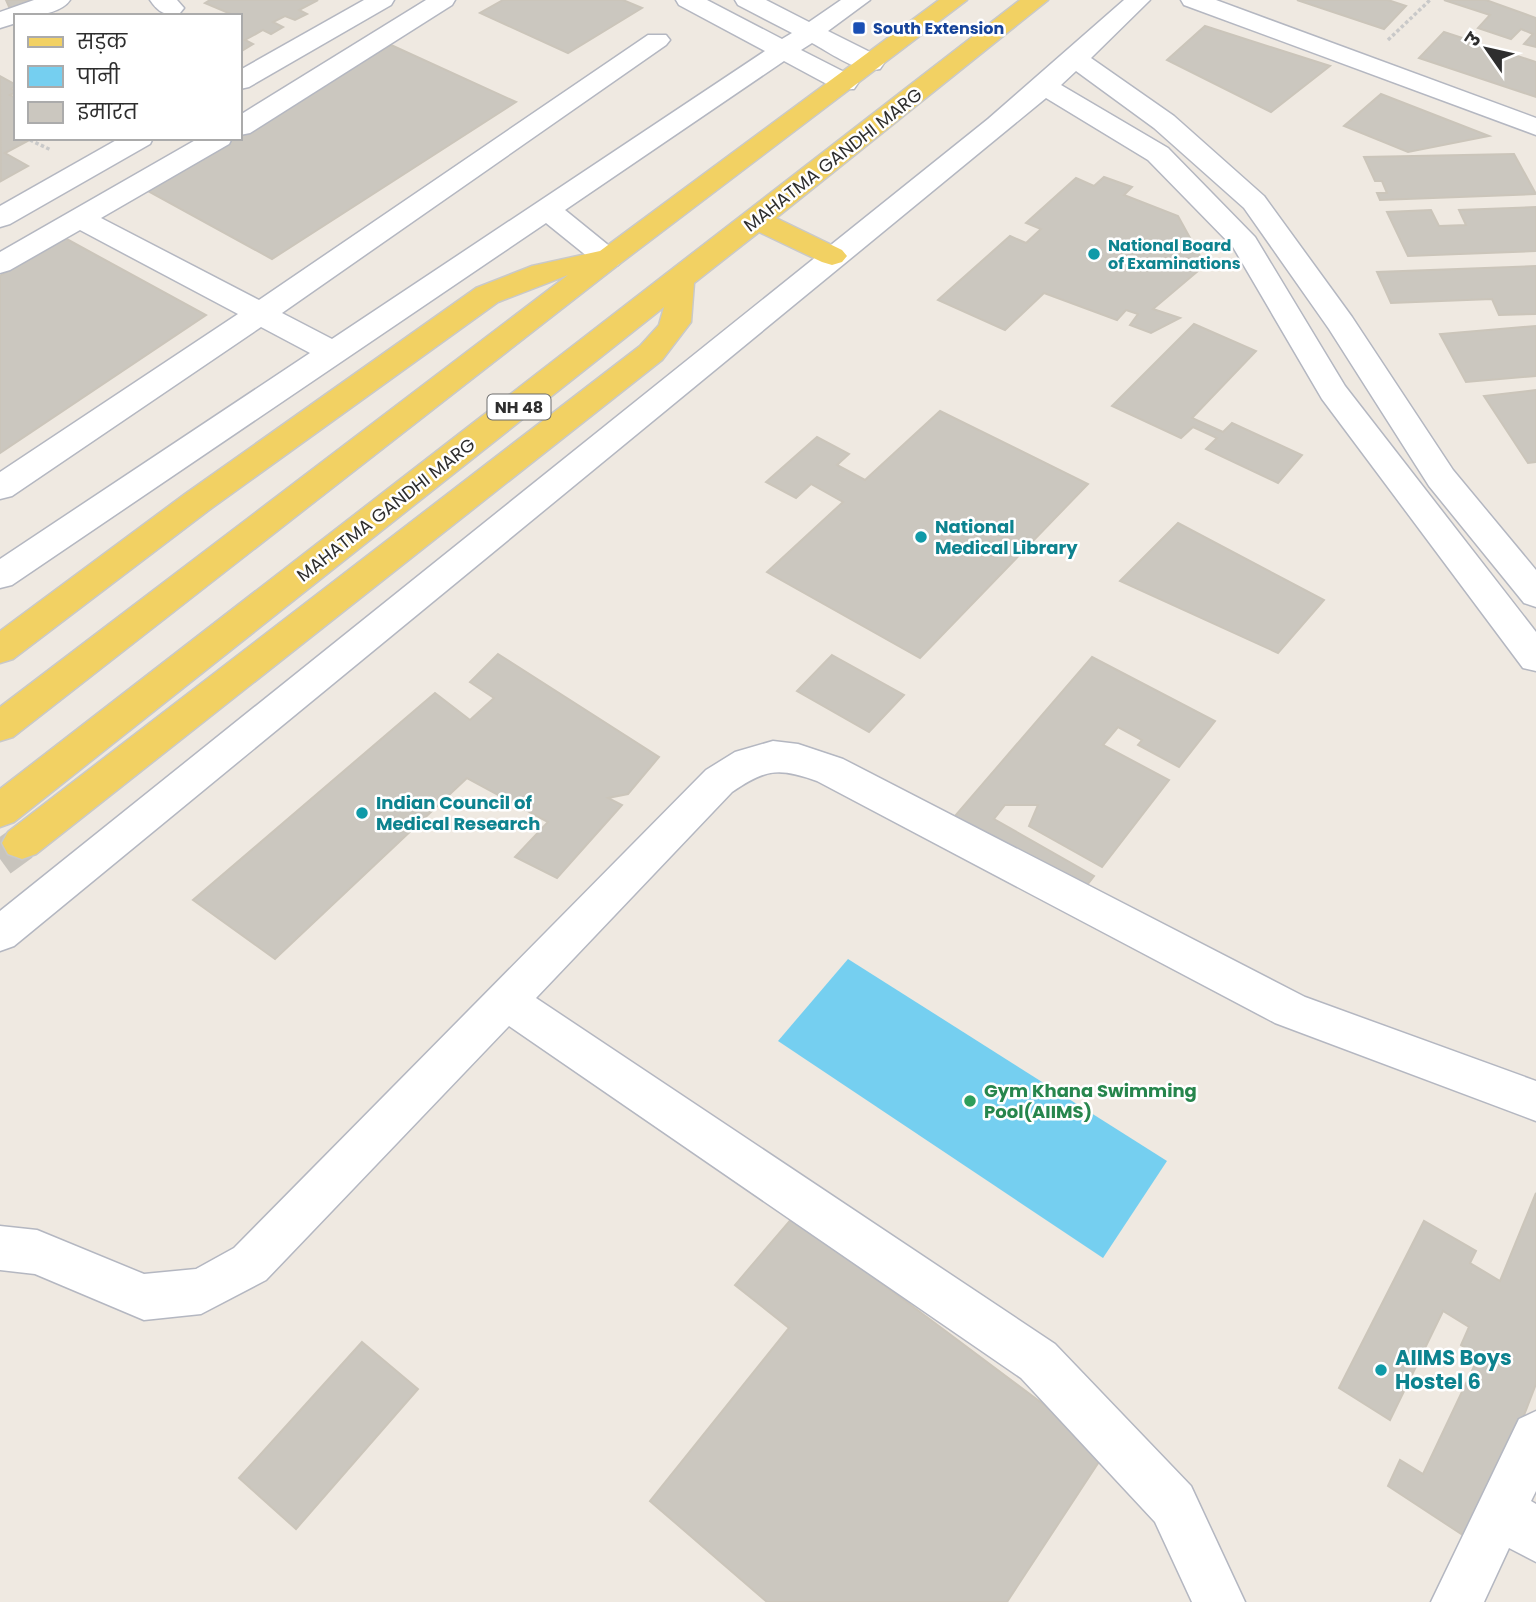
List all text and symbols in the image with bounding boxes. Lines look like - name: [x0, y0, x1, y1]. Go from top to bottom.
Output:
- legend: [14, 14, 242, 140]
- north arrow: [1452, 14, 1522, 84]
- place label: South Extension: [873, 17, 1004, 40]
- marker: South Extension: [851, 20, 867, 36]
- text: सड़क: [76, 27, 128, 56]
- text: उ: [1459, 27, 1488, 53]
- text: पानी: [76, 62, 120, 91]
- street label: MAHATMA GANDHI MARG: [738, 82, 927, 237]
- text: इमारत: [76, 97, 139, 126]
- place label: National Board of Examinations: [1108, 234, 1241, 275]
- marker: National Board of Examinations: [1086, 246, 1102, 262]
- road number: NH 48: [488, 394, 550, 420]
- street label: MAHATMA GANDHI MARG: [291, 432, 480, 587]
- place label: National Medical Library: [935, 514, 1078, 560]
- marker: National Medical Library: [913, 529, 929, 545]
- place label: Indian Council of Medical Research: [376, 790, 540, 836]
- marker: Indian Council of Medical Research: [354, 805, 370, 821]
- place label: Gym Khana Swimming Pool(AIIMS): [984, 1078, 1197, 1124]
- marker: Gym Khana Swimming Pool(AIIMS): [962, 1093, 978, 1109]
- place label: AIIMS Boys Hostel 6: [1395, 1343, 1512, 1396]
- marker: AIIMS Boys Hostel 6: [1373, 1362, 1389, 1378]

